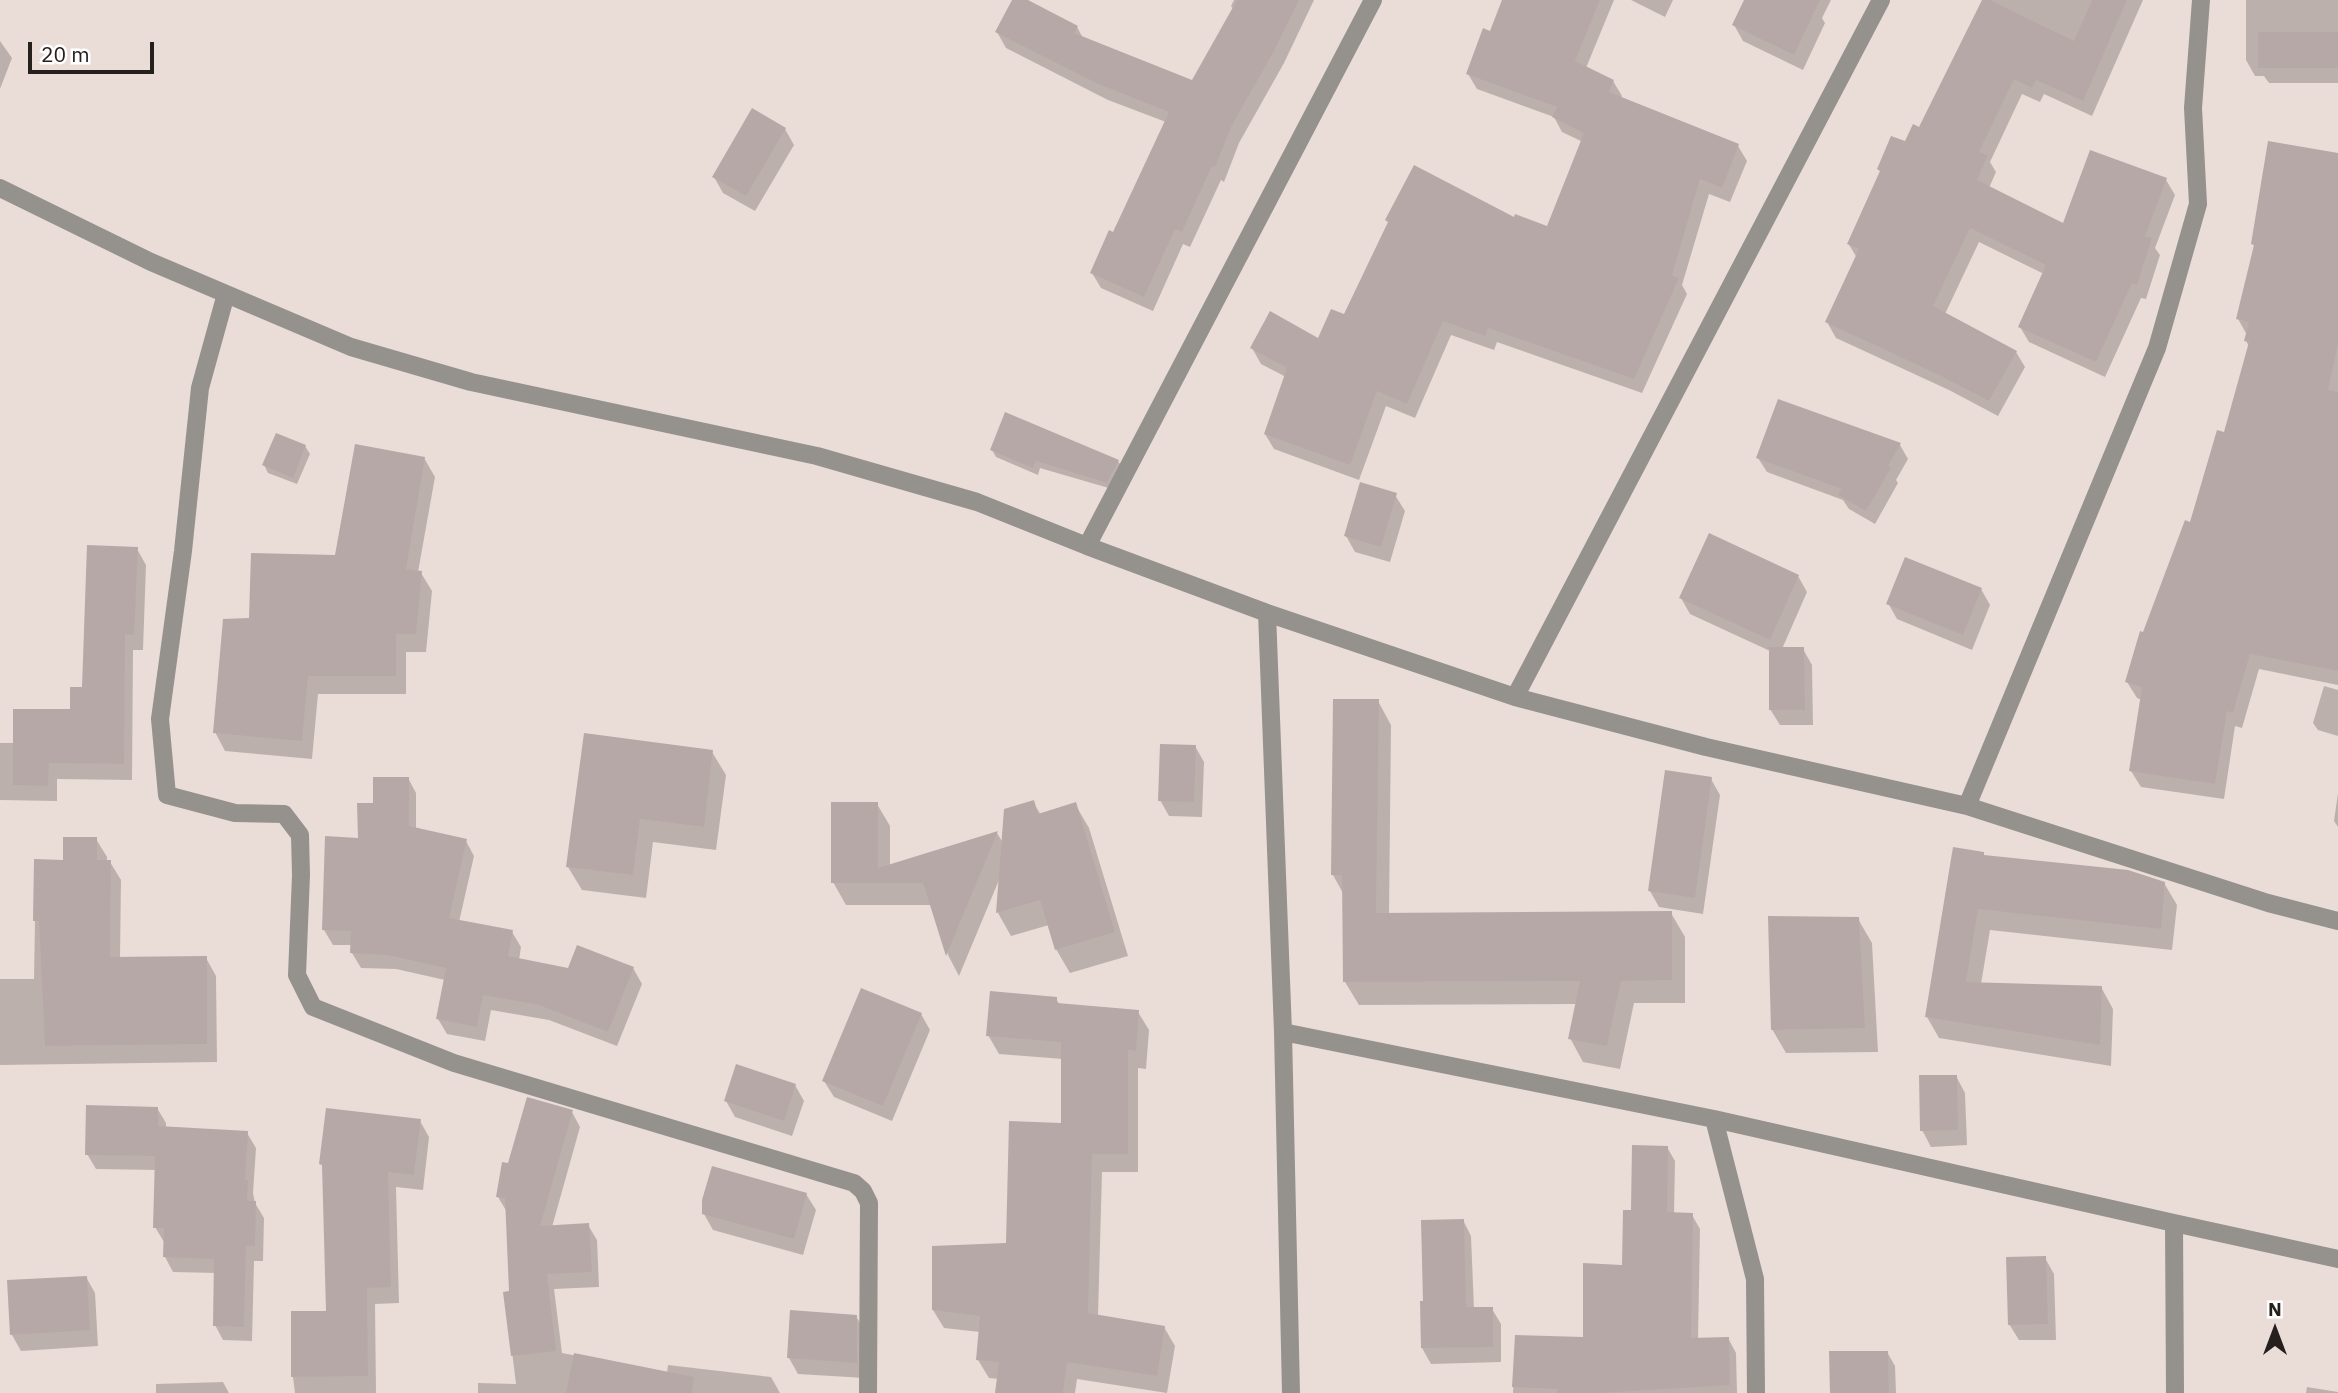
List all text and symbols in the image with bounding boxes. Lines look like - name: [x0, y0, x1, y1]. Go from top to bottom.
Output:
- scale bar: [32, 28, 158, 72]
- text: 20 m: [41, 40, 90, 68]
- north arrow: [2240, 1295, 2310, 1365]
- text: N: [2268, 1297, 2282, 1321]

